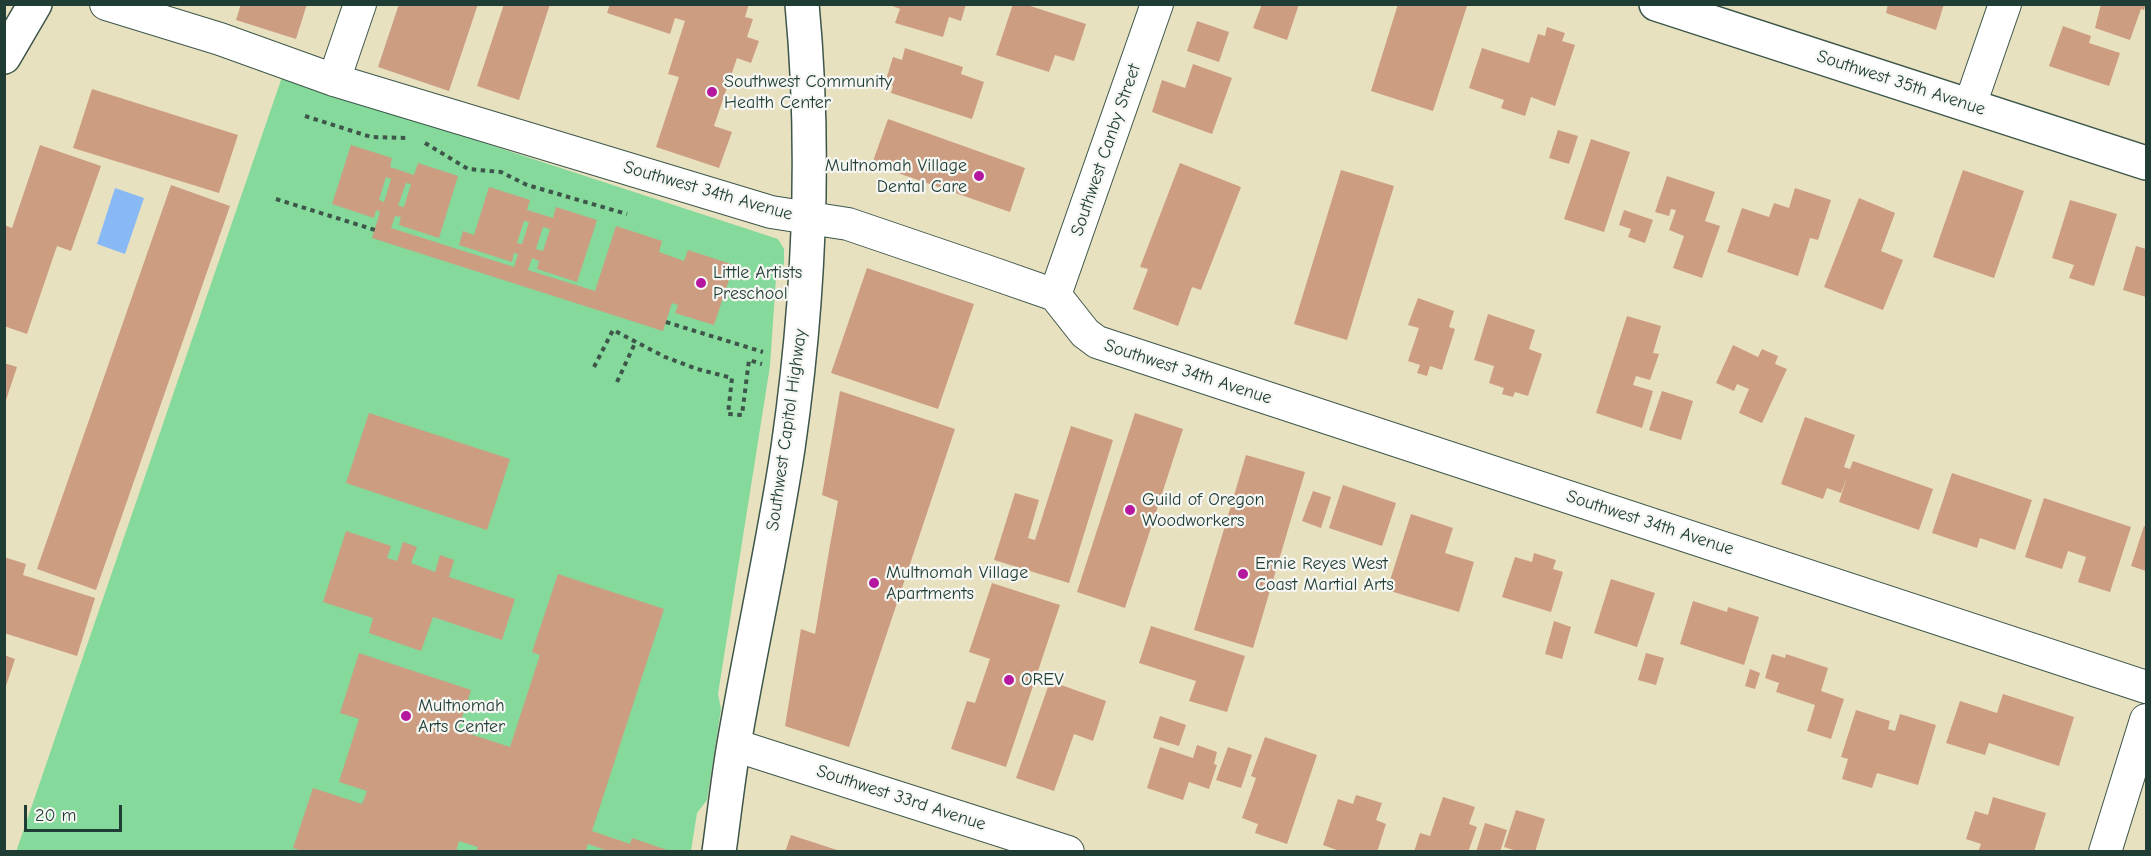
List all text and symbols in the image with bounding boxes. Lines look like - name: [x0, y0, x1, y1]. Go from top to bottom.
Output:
- street label: Southwest 35th Avenue: [1814, 46, 1988, 120]
- street label: Southwest Canby Street: [1066, 61, 1146, 239]
- place label: Southwest Community Health Center: [724, 71, 892, 113]
- marker: Southwest Community Health Center: [705, 85, 719, 99]
- place label: Multnomah Village Dental Care: [825, 155, 967, 198]
- street label: Southwest 34th Avenue: [621, 157, 795, 225]
- marker: Multnomah Village Dental Care: [972, 169, 986, 183]
- place label: Little Artists Preschool: [713, 262, 802, 304]
- marker: Little Artists Preschool: [694, 276, 708, 290]
- street label: Southwest Capitol Highway: [762, 328, 812, 532]
- street label: Southwest 34th Avenue: [1101, 335, 1275, 409]
- street label: Southwest 34th Avenue: [1563, 486, 1737, 560]
- place label: Guild of Oregon Woodworkers: [1142, 489, 1265, 532]
- marker: Guild of Oregon Woodworkers: [1123, 503, 1137, 517]
- place label: Ernie Reyes West Coast Martial Arts: [1255, 553, 1394, 596]
- place label: Multnomah Village Apartments: [886, 562, 1028, 604]
- marker: Ernie Reyes West Coast Martial Arts: [1236, 567, 1250, 581]
- marker: Multnomah Village Apartments: [867, 576, 881, 590]
- place label: OREV: [1021, 669, 1064, 691]
- marker: OREV: [1002, 673, 1016, 687]
- place label: Multnomah Arts Center: [418, 695, 505, 738]
- marker: Multnomah Arts Center: [399, 709, 413, 723]
- street label: Southwest 33rd Avenue: [814, 760, 988, 836]
- scale bar: [27, 793, 124, 831]
- text: 20 m: [35, 805, 76, 826]

